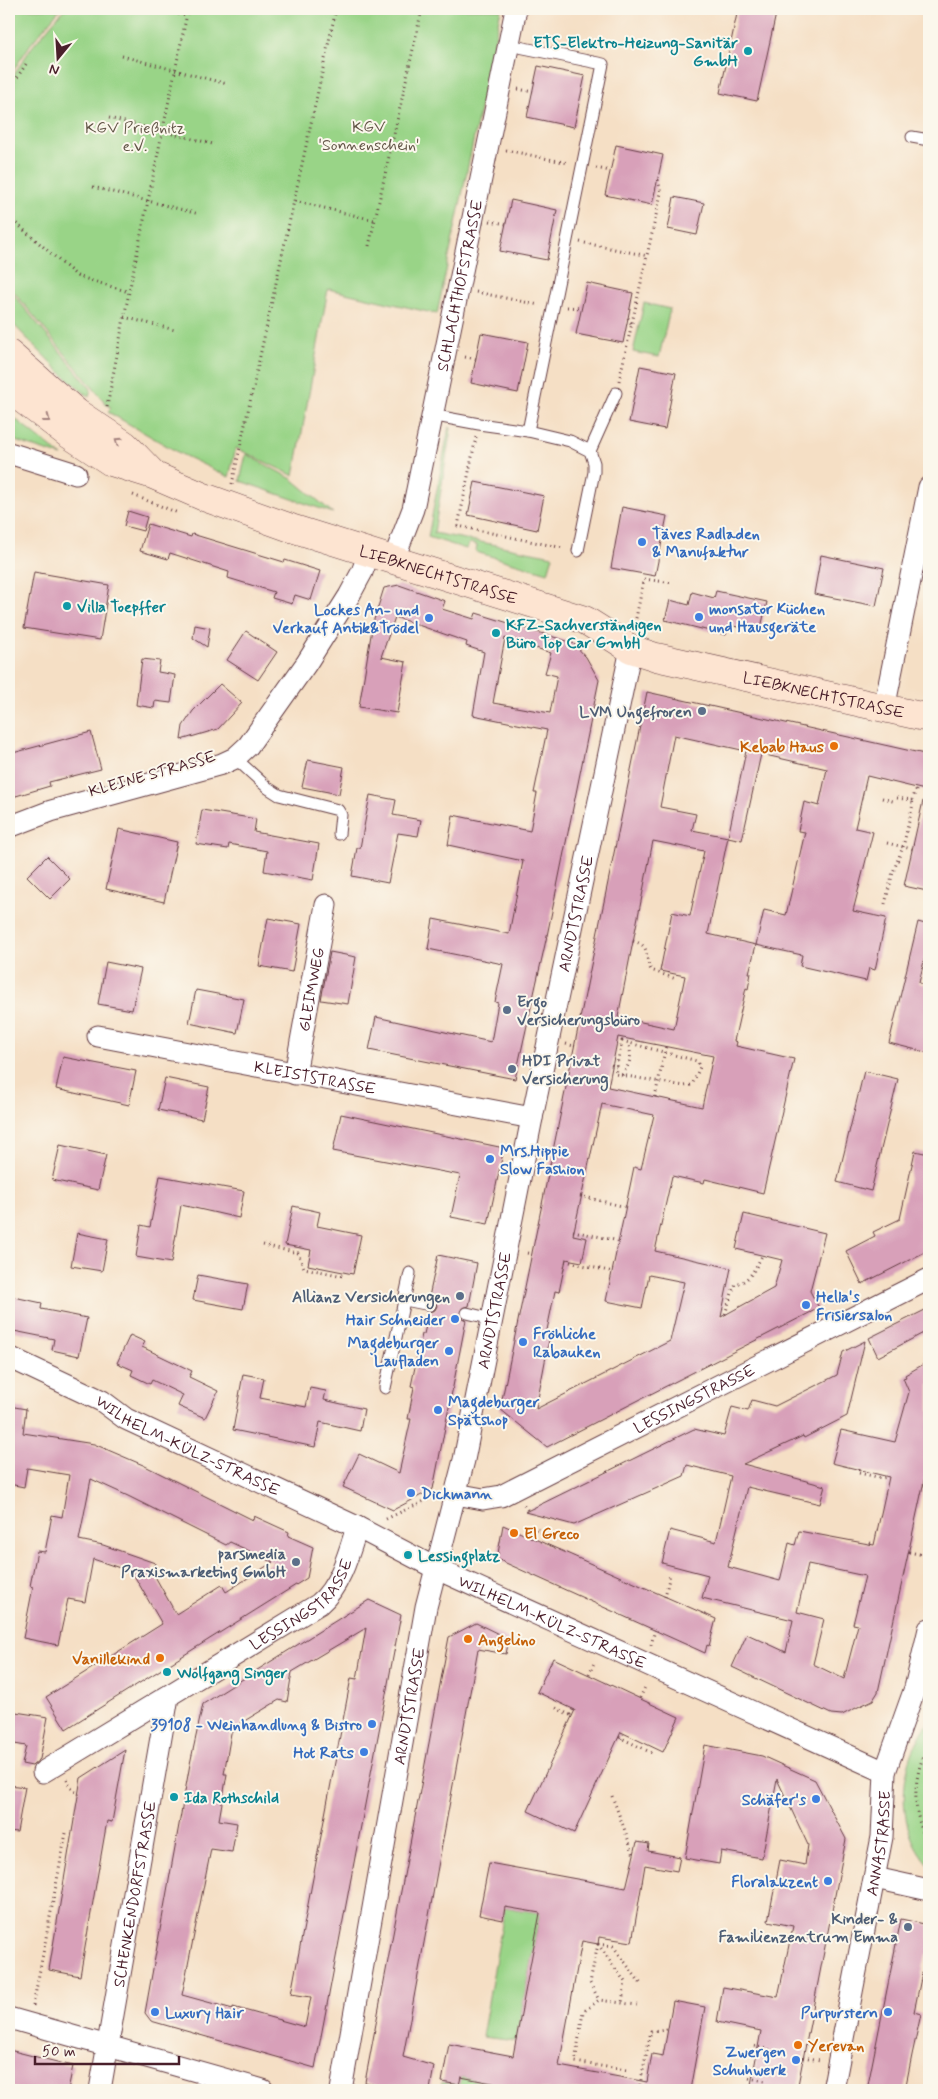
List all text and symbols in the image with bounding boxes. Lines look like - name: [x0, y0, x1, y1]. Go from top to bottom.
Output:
- north arrow: [32, 32, 82, 82]
- place label: ETS-Elektro-Heizung-Sanitär GmbH: [533, 33, 739, 72]
- marker: ETS-Elektro-Heizung-Sanitär GmbH: [742, 45, 754, 57]
- text: N: [47, 59, 62, 79]
- park label: KGV 'Sonnenschein': [319, 117, 420, 156]
- park label: KGV Prießnitz e.V.: [85, 118, 185, 157]
- street label: SCHLACHTHOFSTRASSE: [433, 198, 488, 373]
- one-way arrow: [41, 413, 51, 422]
- one-way arrow: [114, 438, 124, 447]
- place label: Täves Radladen & Manufaktur: [652, 524, 760, 563]
- marker: Täves Radladen & Manufaktur: [636, 536, 648, 548]
- street label: LIEBKNECHTSTRASSE: [356, 541, 520, 610]
- place label: Villa Toepffer: [77, 597, 166, 618]
- place label: monsator Küchen und Hausgeräte: [709, 599, 825, 640]
- marker: Villa Toepffer: [61, 600, 73, 612]
- place label: Lockes An- und Verkauf Antik&Trödel: [273, 600, 419, 639]
- marker: monsator Küchen und Hausgeräte: [693, 611, 705, 623]
- marker: Lockes An- und Verkauf Antik&Trödel: [423, 612, 435, 624]
- place label: KFZ-Sachverständigen Büro Top Car GmbH: [506, 615, 662, 654]
- marker: KFZ-Sachverständigen Büro Top Car GmbH: [490, 627, 502, 639]
- street label: LIEBKNECHTSTRASSE: [741, 668, 906, 724]
- place label: LVM Ungefroren: [579, 702, 692, 725]
- marker: LVM Ungefroren: [696, 705, 708, 717]
- place label: Kebab Haus: [740, 737, 824, 758]
- marker: Kebab Haus: [828, 740, 840, 752]
- street label: KLEINE STRASSE: [86, 746, 218, 803]
- street label: ARNDTSTRASSE: [554, 853, 599, 974]
- street label: GLEIMWEG: [294, 946, 330, 1033]
- place label: Ergo Versicherungsbüro: [517, 992, 640, 1033]
- marker: Ergo Versicherungsbüro: [501, 1004, 513, 1016]
- place label: HDI Privat Versicherung: [522, 1051, 609, 1092]
- street label: KLEISTSTRASSE: [252, 1057, 378, 1100]
- marker: HDI Privat Versicherung: [506, 1063, 518, 1075]
- place label: Mrs.Hippie Slow Fashion: [500, 1141, 584, 1180]
- marker: Mrs.Hippie Slow Fashion: [484, 1153, 496, 1165]
- street label: ARNDTSTRASSE: [473, 1250, 517, 1371]
- place label: Allianz Versicherungen: [292, 1287, 450, 1310]
- place label: Hella's Frisiersalon: [816, 1287, 892, 1326]
- marker: Allianz Versicherungen: [454, 1290, 466, 1302]
- marker: Hella's Frisiersalon: [800, 1299, 812, 1311]
- place label: Hair Schneider: [346, 1310, 445, 1331]
- marker: Hair Schneider: [449, 1313, 461, 1325]
- place label: Fröhliche Rabauken: [533, 1324, 601, 1363]
- place label: Magdeburger Laufladen: [347, 1333, 439, 1372]
- marker: Fröhliche Rabauken: [517, 1336, 529, 1348]
- marker: Magdeburger Laufladen: [443, 1345, 455, 1357]
- street label: LESSINGSTRASSE: [630, 1360, 759, 1439]
- street label: WILHELM-KÜLZ-STRASSE: [91, 1391, 283, 1502]
- place label: Magdeburger Spätshop: [448, 1392, 540, 1431]
- marker: Magdeburger Spätshop: [432, 1404, 444, 1416]
- place label: Dickmann: [421, 1484, 493, 1505]
- marker: Dickmann: [405, 1487, 417, 1499]
- place label: El Greco: [524, 1524, 580, 1545]
- marker: El Greco: [508, 1527, 520, 1539]
- place label: parsmedia Praxismarketing GmbH: [121, 1544, 287, 1585]
- place label: Lessingplatz: [418, 1546, 500, 1569]
- marker: Lessingplatz: [402, 1549, 414, 1561]
- street label: LESSINGSTRASSE: [246, 1556, 358, 1656]
- marker: parsmedia Praxismarketing GmbH: [290, 1556, 302, 1568]
- street label: WILHELM-KÜLZ-STRASSE: [454, 1571, 649, 1674]
- place label: Angelino: [478, 1630, 536, 1653]
- marker: Angelino: [462, 1633, 474, 1645]
- street label: ARNDTSTRASSE: [389, 1646, 431, 1766]
- place label: Vanillekind: [72, 1649, 150, 1670]
- marker: Vanillekind: [154, 1652, 166, 1664]
- place label: Wolfgang Singer: [176, 1663, 288, 1686]
- marker: Wolfgang Singer: [161, 1666, 173, 1678]
- place label: 39108 - Weinhandlung & Bistro: [151, 1715, 362, 1737]
- marker: 39108 - Weinhandlung & Bistro: [366, 1718, 378, 1730]
- place label: Hot Rats: [293, 1743, 354, 1764]
- marker: Hot Rats: [358, 1746, 370, 1758]
- place label: Ida Rothschild: [184, 1788, 279, 1809]
- place label: Schäfer's: [742, 1790, 807, 1811]
- street label: ANNASTRASSE: [862, 1790, 896, 1898]
- marker: Ida Rothschild: [168, 1791, 180, 1803]
- marker: Schäfer's: [810, 1793, 822, 1805]
- street label: SCHENKENDORFSTRASSE: [109, 1799, 162, 1989]
- place label: Floralakzent: [731, 1872, 818, 1893]
- marker: Floralakzent: [822, 1875, 834, 1887]
- place label: Kinder- & Familienzentrum Emma: [719, 1909, 898, 1948]
- marker: Kinder- & Familienzentrum Emma: [902, 1921, 914, 1933]
- place label: Luxury Hair: [165, 2003, 244, 2024]
- place label: Purpurstern: [801, 2003, 878, 2024]
- marker: Luxury Hair: [149, 2006, 161, 2018]
- marker: Purpurstern: [882, 2006, 894, 2018]
- scale bar: [35, 2034, 179, 2066]
- place label: Yerevan: [808, 2036, 864, 2057]
- marker: Yerevan: [792, 2039, 804, 2051]
- text: 50 m: [42, 2042, 76, 2062]
- place label: Zwergen Schuhwerk: [713, 2042, 786, 2081]
- marker: Zwergen Schuhwerk: [790, 2054, 802, 2066]

